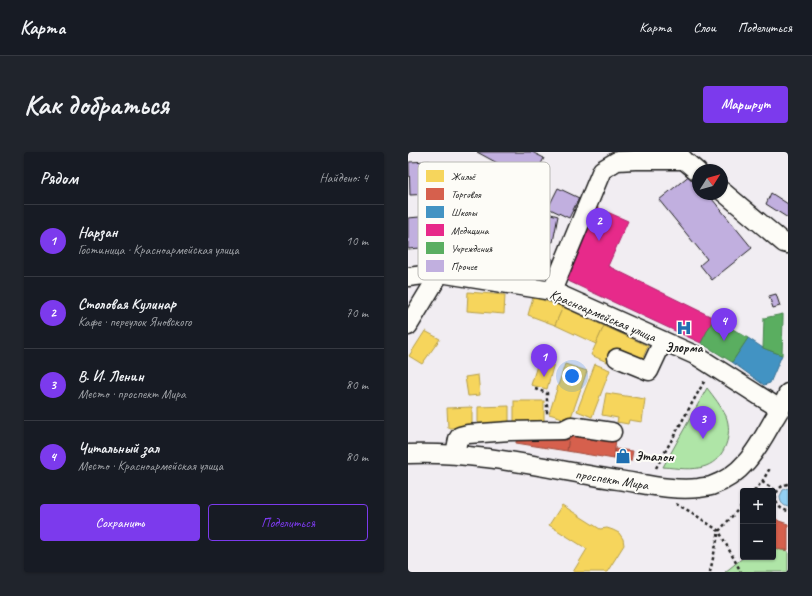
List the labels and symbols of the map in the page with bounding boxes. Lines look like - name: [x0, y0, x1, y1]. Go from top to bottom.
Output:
- legend: [418, 162, 550, 280]
- north arrow: [692, 164, 728, 200]
- text: Жильё: [451, 169, 477, 183]
- text: Торговля: [451, 187, 482, 201]
- text: Школы: [451, 205, 478, 219]
- pin: 2: [586, 208, 612, 241]
- text: Медицина: [451, 223, 490, 237]
- text: Учреждения: [451, 241, 493, 255]
- text: Прочее: [451, 259, 478, 273]
- street label: Красноармейская улица: [547, 285, 660, 346]
- pin: 4: [711, 308, 737, 341]
- hospital icon: Элорма: [675, 319, 693, 337]
- place label: Элорма: [665, 339, 704, 356]
- pin: 1: [531, 344, 557, 377]
- your location: [562, 366, 582, 386]
- pin: 3: [690, 406, 716, 439]
- shop icon: Эталон: [614, 447, 632, 465]
- place label: Эталон: [635, 448, 675, 465]
- street label: проспект Мира: [574, 465, 650, 494]

